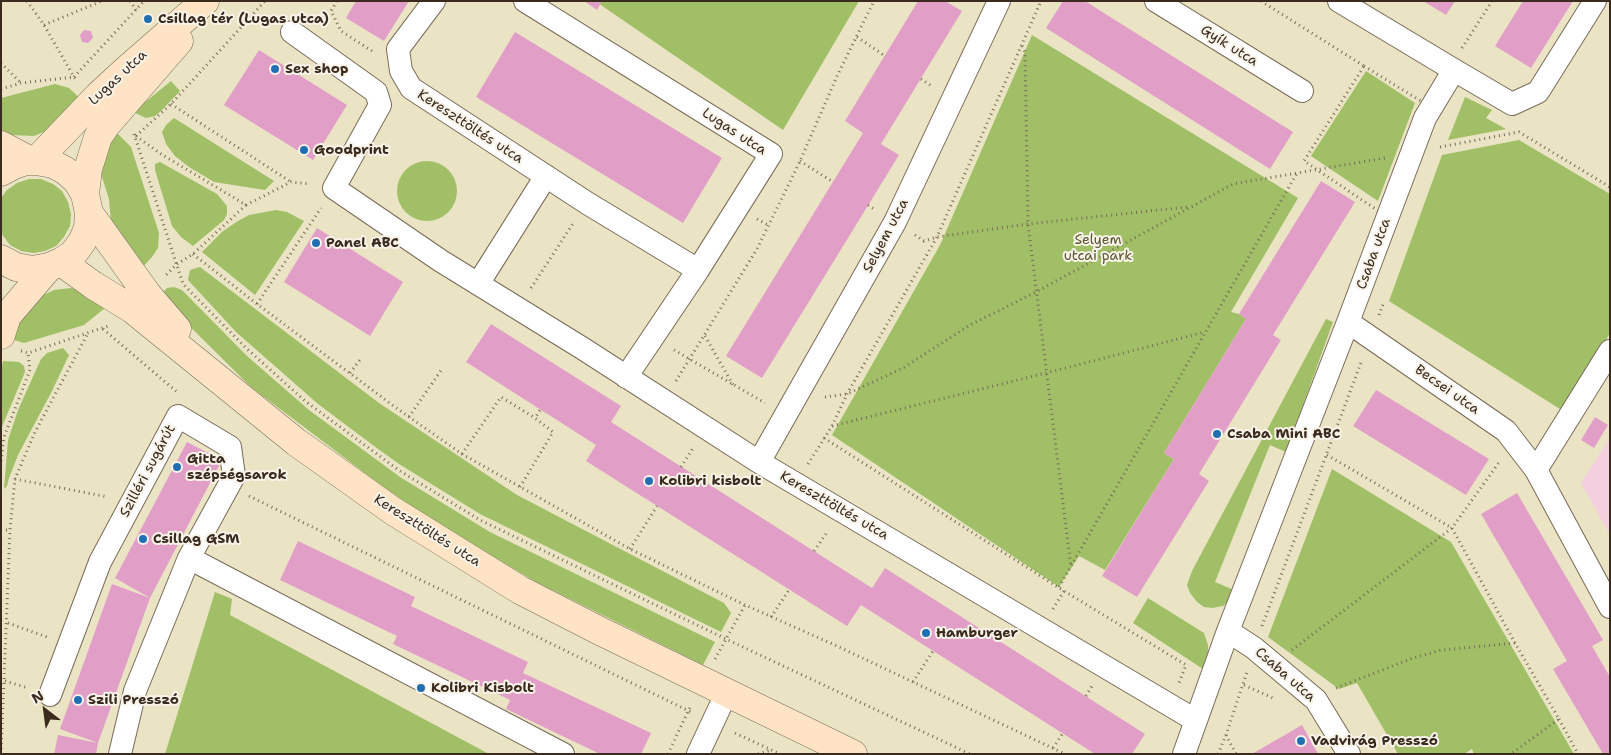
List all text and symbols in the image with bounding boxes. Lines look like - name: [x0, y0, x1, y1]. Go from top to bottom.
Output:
- place label: Csillag tér (Lugas utca): [158, 11, 329, 27]
- marker: Csillag tér (Lugas utca): [142, 13, 154, 25]
- street label: Gyík utca: [1197, 22, 1261, 70]
- street label: Lugas utca: [85, 47, 151, 109]
- place label: Sex shop: [285, 61, 348, 77]
- marker: Sex shop: [269, 63, 281, 75]
- street label: Kereszttöltés utca: [414, 87, 526, 167]
- street label: Lugas utca: [699, 105, 769, 159]
- place label: Goodprint: [314, 142, 389, 158]
- marker: Goodprint: [298, 144, 310, 156]
- street label: Selyem utca: [860, 196, 912, 276]
- street label: Csaba utca: [1353, 216, 1395, 292]
- park label: Selyem utcai park: [1064, 232, 1132, 264]
- place label: Panel ABC: [326, 235, 399, 251]
- marker: Panel ABC: [310, 237, 322, 249]
- street label: Becsei utca: [1411, 362, 1483, 418]
- street label: Szilléri sugárút: [117, 422, 179, 520]
- place label: Csaba Mini ABC: [1227, 426, 1340, 442]
- marker: Csaba Mini ABC: [1211, 428, 1223, 440]
- place label: Gitta szépségsarok: [187, 451, 287, 484]
- marker: Gitta szépségsarok: [171, 461, 183, 473]
- street label: Kereszttöltés utca: [777, 468, 891, 544]
- place label: Kolibri kisbolt: [659, 473, 761, 489]
- marker: Kolibri kisbolt: [643, 475, 655, 487]
- street label: Kereszttöltés utca: [370, 491, 484, 571]
- place label: Csillag GSM: [153, 531, 240, 547]
- marker: Csillag GSM: [137, 533, 149, 545]
- place label: Hamburger: [936, 625, 1018, 641]
- marker: Hamburger: [920, 627, 932, 639]
- street label: Csaba utca: [1251, 644, 1319, 706]
- place label: Kolibri Kisbolt: [431, 680, 534, 696]
- marker: Kolibri Kisbolt: [415, 682, 427, 694]
- north arrow: [20, 685, 70, 735]
- text: N: [28, 686, 47, 708]
- place label: Szili Presszó: [88, 692, 179, 708]
- marker: Szili Presszó: [72, 694, 84, 706]
- place label: Vadvirág Presszó: [1311, 733, 1438, 749]
- marker: Vadvirág Presszó: [1295, 735, 1307, 747]

